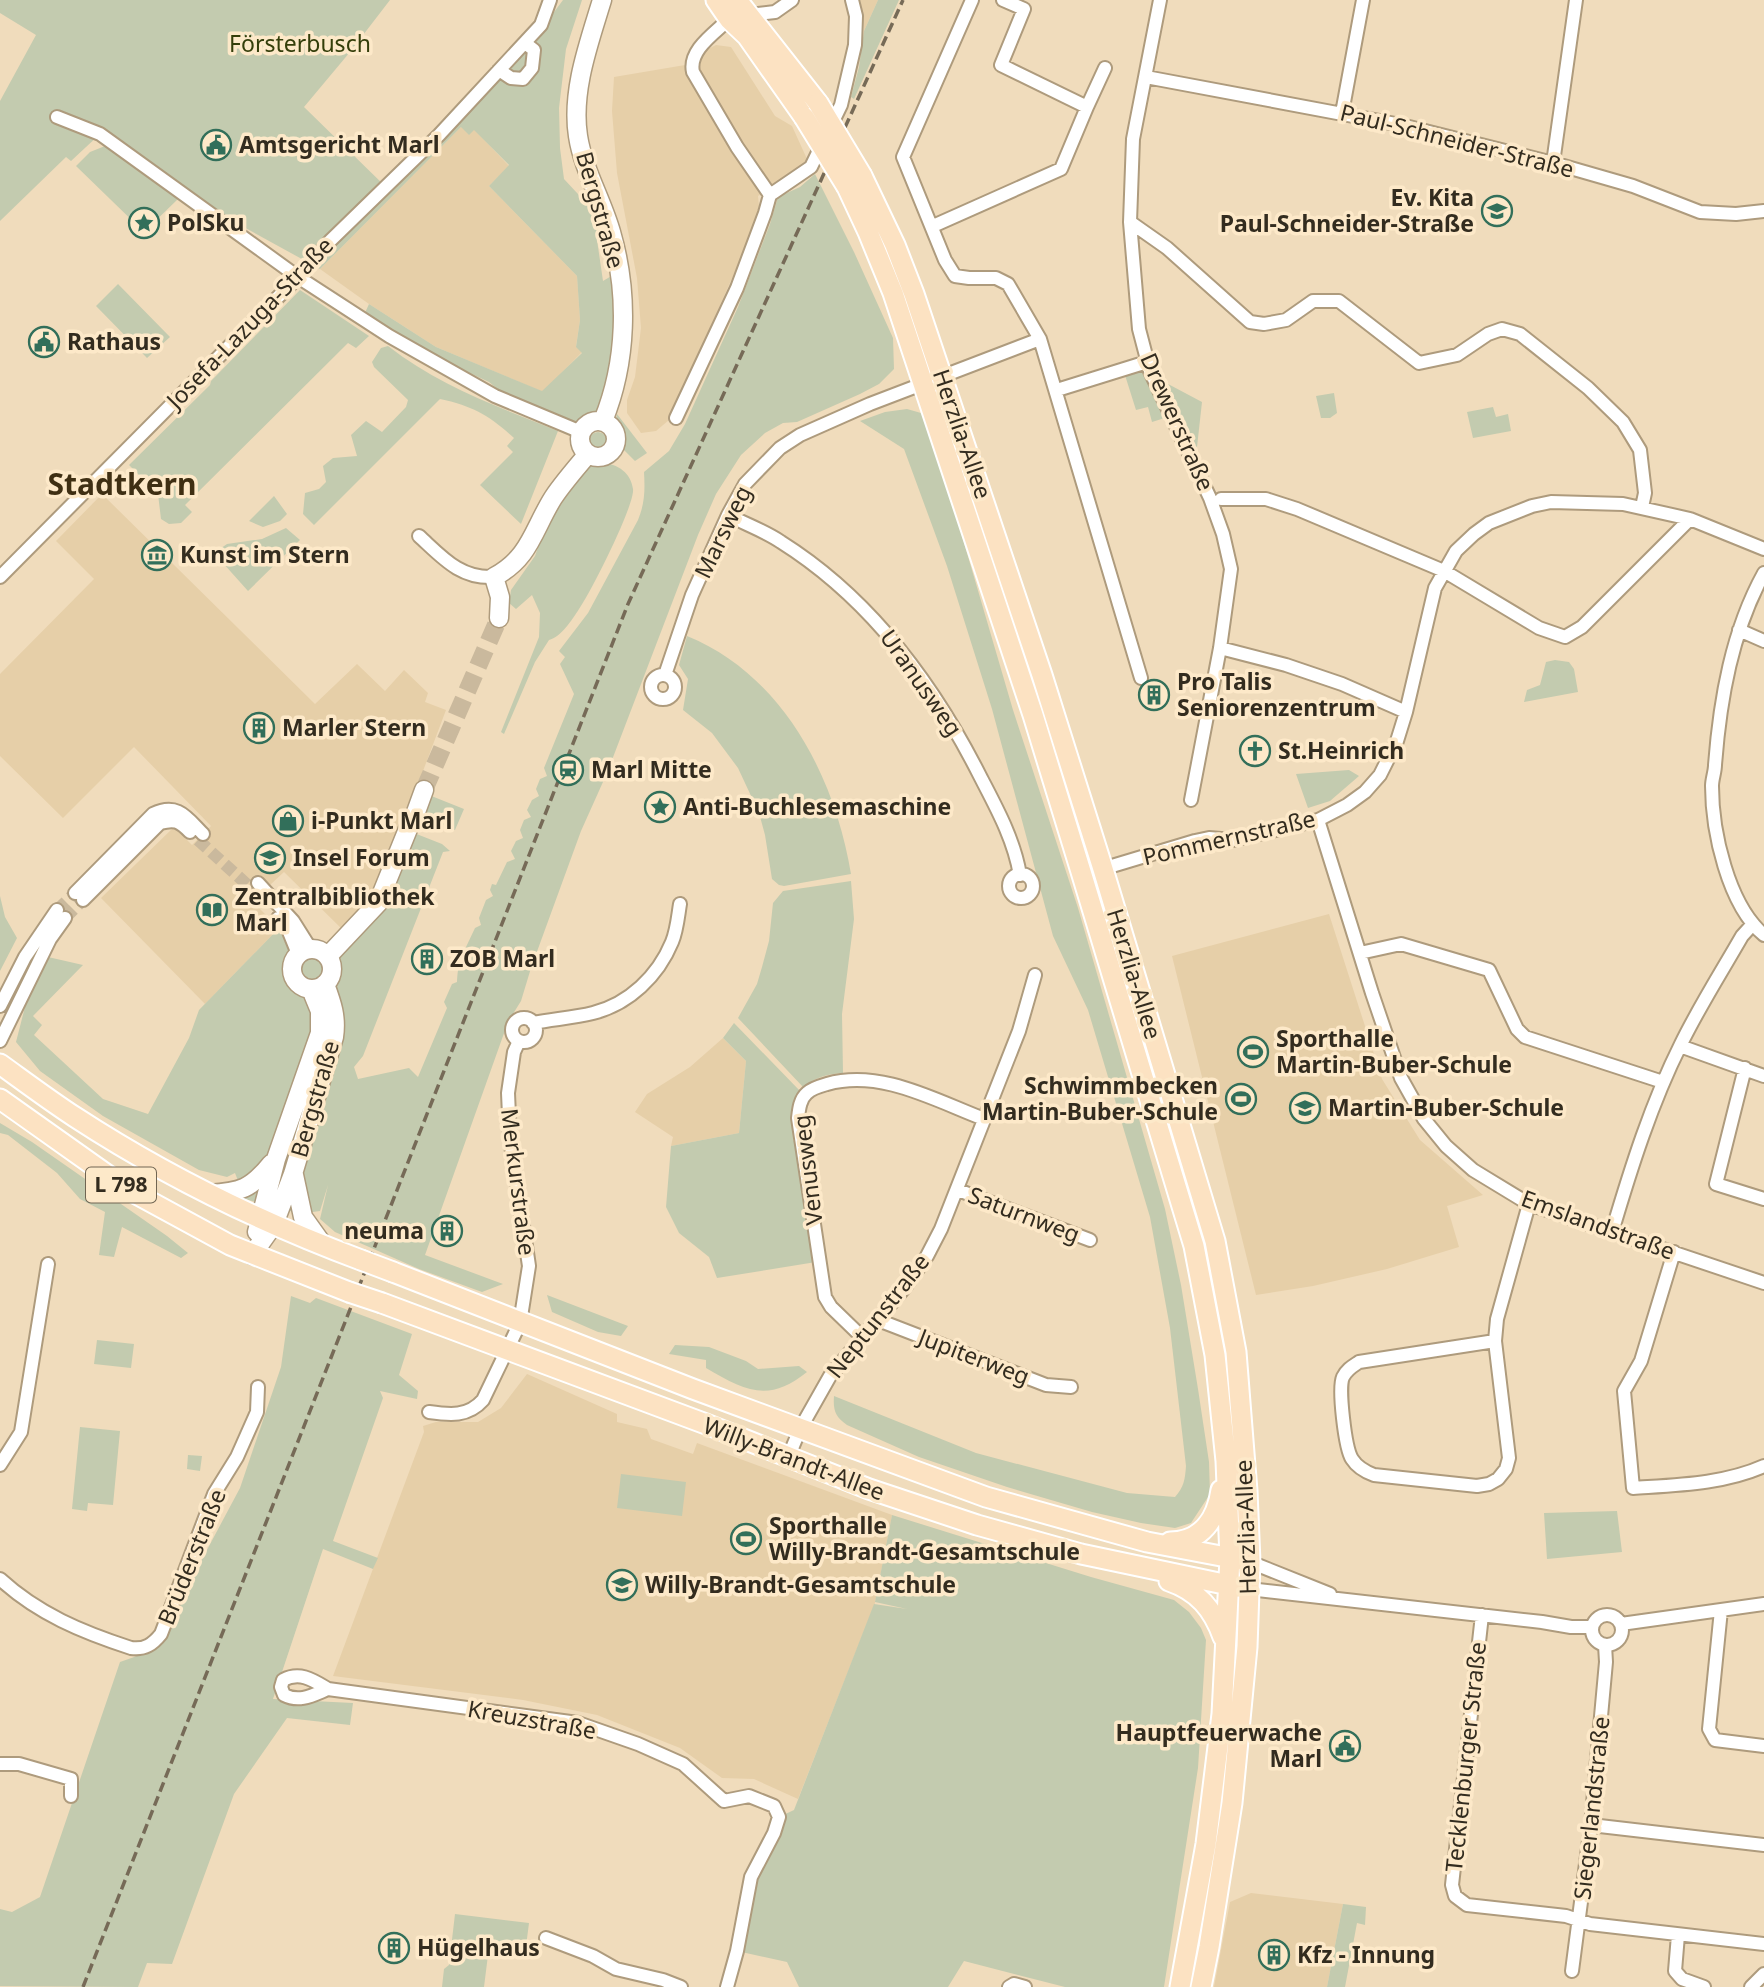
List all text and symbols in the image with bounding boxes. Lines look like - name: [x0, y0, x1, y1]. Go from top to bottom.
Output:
- park label: Försterbusch: [229, 27, 371, 59]
- street label: Paul-Schneider-Straße: [1337, 96, 1577, 185]
- public building icon: Amtsgericht Marl: [199, 128, 233, 162]
- place label: Amtsgericht Marl: [239, 128, 440, 160]
- street label: Bergstraße: [569, 148, 633, 272]
- place label: Ev. Kita Paul-Schneider-Straße: [1220, 181, 1474, 239]
- school or university icon: Ev. Kita Paul-Schneider-Straße: [1480, 194, 1514, 228]
- place icon: PolSku: [127, 206, 161, 240]
- place label: PolSku: [167, 206, 244, 238]
- street label: Josefa-Lazuga-Straße: [157, 229, 340, 417]
- public building icon: Rathaus: [27, 325, 61, 359]
- place label: Rathaus: [67, 325, 161, 357]
- street label: Drewerstraße: [1133, 348, 1223, 496]
- street label: Herzlia-Allee: [926, 365, 1000, 503]
- district label: Stadtkern: [48, 463, 196, 504]
- street label: Marsweg: [686, 480, 758, 583]
- museum icon: Kunst im Stern: [140, 538, 174, 572]
- place label: Kunst im Stern: [180, 538, 350, 570]
- street label: Uranusweg: [873, 623, 970, 742]
- place label: Pro Talis Seniorenzentrum: [1177, 665, 1376, 723]
- building icon: Pro Talis Seniorenzentrum: [1137, 678, 1171, 712]
- building icon: Marler Stern: [242, 711, 276, 745]
- place label: Marler Stern: [282, 711, 426, 743]
- church icon: St.Heinrich: [1238, 734, 1272, 768]
- place label: St.Heinrich: [1278, 734, 1404, 766]
- station icon: Marl Mitte: [551, 753, 585, 787]
- place label: Marl Mitte: [591, 753, 712, 785]
- place icon: Anti-Buchlesemaschine: [643, 790, 677, 824]
- place label: Anti-Buchlesemaschine: [683, 790, 951, 822]
- street label: Pommernstraße: [1139, 802, 1318, 872]
- shop icon: i-Punkt Marl: [271, 804, 305, 838]
- place label: i-Punkt Marl: [311, 804, 452, 836]
- school or university icon: Insel Forum: [253, 841, 287, 875]
- place label: Insel Forum: [293, 841, 430, 873]
- place label: Zentralbibliothek Marl: [235, 880, 435, 938]
- library icon: Zentralbibliothek Marl: [195, 893, 229, 927]
- street label: Herzlia-Allee: [1100, 904, 1170, 1043]
- building icon: ZOB Marl: [410, 942, 444, 976]
- place label: ZOB Marl: [450, 942, 555, 974]
- place label: Sporthalle Martin-Buber-Schule: [1276, 1022, 1512, 1080]
- sports icon: Sporthalle Martin-Buber-Schule: [1236, 1035, 1270, 1069]
- street label: Bergstraße: [282, 1037, 346, 1161]
- place label: Schwimmbecken Martin-Buber-Schule: [982, 1069, 1218, 1127]
- sports icon: Schwimmbecken Martin-Buber-Schule: [1224, 1082, 1258, 1116]
- school or university icon: Martin-Buber-Schule: [1288, 1091, 1322, 1125]
- place label: Martin-Buber-Schule: [1328, 1091, 1564, 1123]
- street label: Merkurstraße: [494, 1106, 544, 1257]
- street label: Venusweg: [784, 1113, 830, 1227]
- road number: L 798: [86, 1168, 156, 1202]
- street label: Saturnweg: [964, 1178, 1085, 1250]
- street label: Emslandstraße: [1517, 1181, 1680, 1267]
- place label: neuma: [344, 1214, 424, 1246]
- building icon: neuma: [430, 1214, 464, 1248]
- street label: Neptunstraße: [818, 1246, 936, 1384]
- street label: Jupiterweg: [912, 1320, 1034, 1392]
- street label: Willy-Brandt-Allee: [699, 1409, 890, 1507]
- street label: Herzlia-Allee: [1227, 1459, 1263, 1595]
- street label: Brüderstraße: [149, 1484, 233, 1629]
- place label: Sporthalle Willy-Brandt-Gesamtschule: [769, 1509, 1080, 1567]
- sports icon: Sporthalle Willy-Brandt-Gesamtschule: [729, 1522, 763, 1556]
- school or university icon: Willy-Brandt-Gesamtschule: [605, 1568, 639, 1602]
- place label: Willy-Brandt-Gesamtschule: [645, 1568, 956, 1600]
- street label: Tecklenburger Straße: [1437, 1640, 1493, 1874]
- street label: Kreuzstraße: [465, 1692, 599, 1746]
- street label: Siegerlandstraße: [1565, 1715, 1617, 1901]
- place label: Hauptfeuerwache Marl: [1116, 1716, 1322, 1774]
- public building icon: Hauptfeuerwache Marl: [1328, 1729, 1362, 1763]
- building icon: Hügelhaus: [377, 1931, 411, 1965]
- place label: Hügelhaus: [417, 1931, 540, 1963]
- building icon: Kfz - Innung: [1257, 1938, 1291, 1972]
- place label: Kfz - Innung: [1297, 1938, 1435, 1970]

